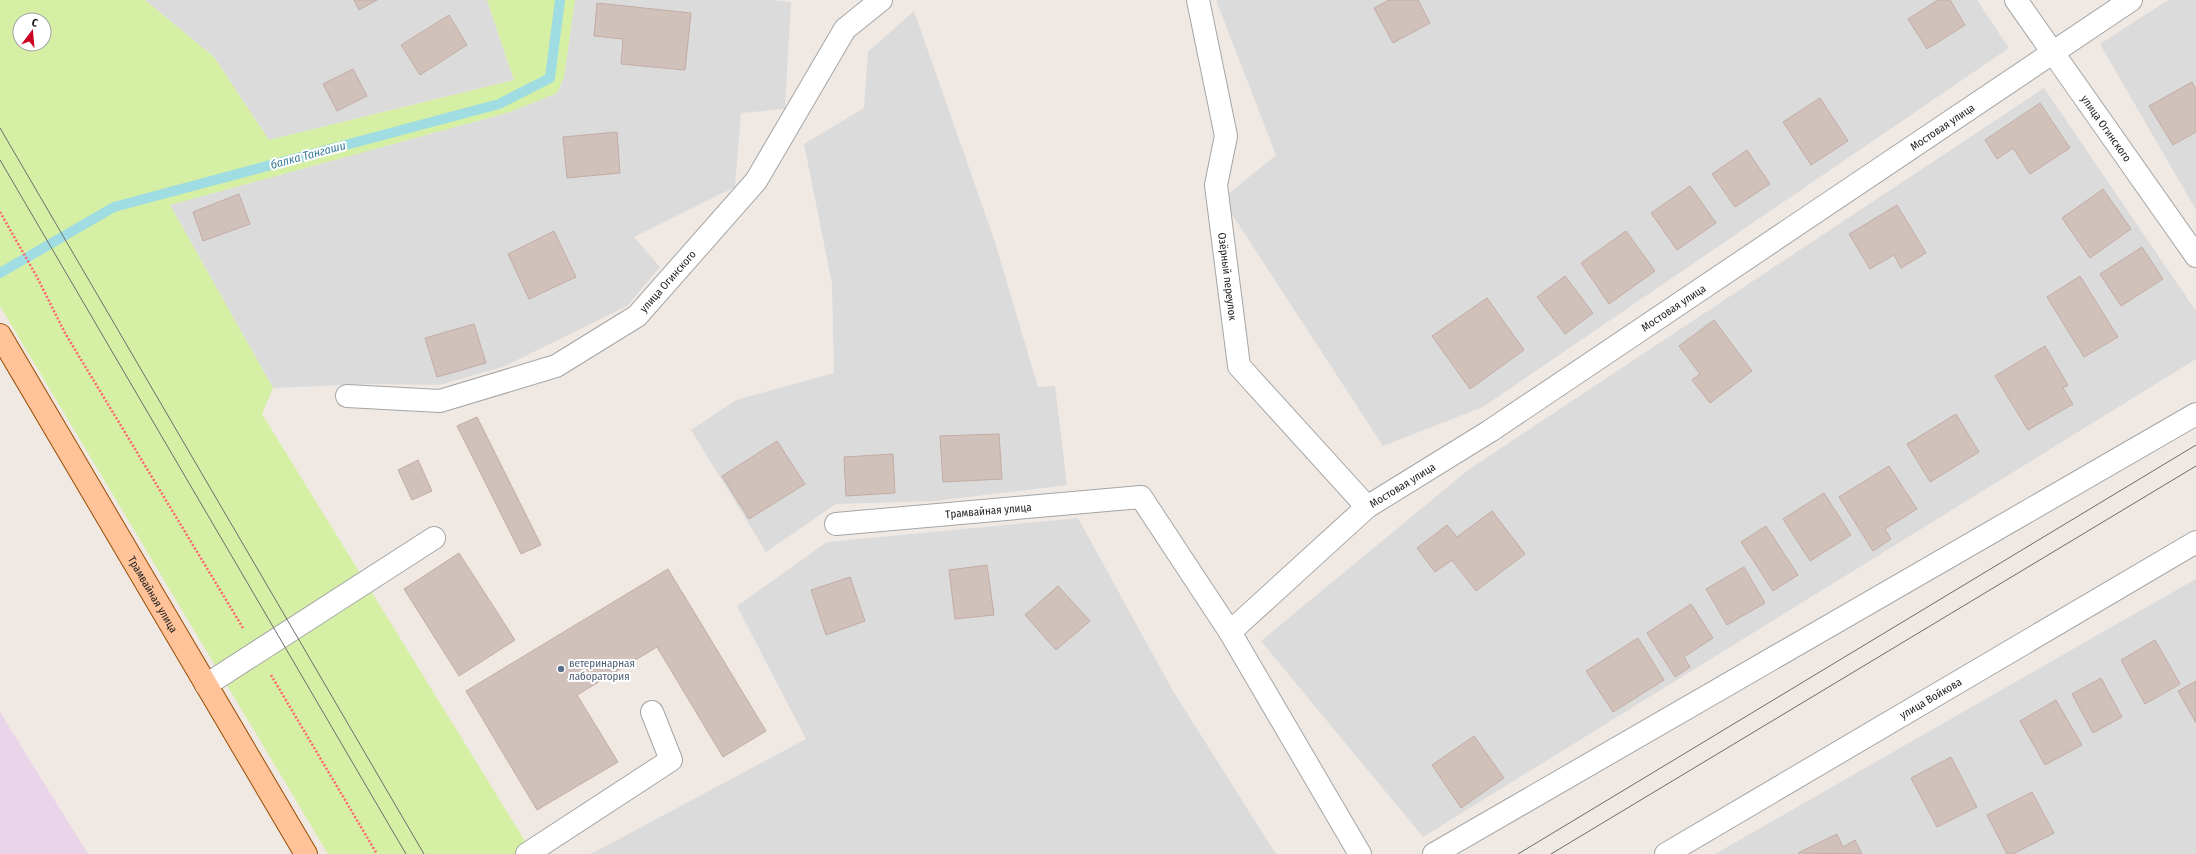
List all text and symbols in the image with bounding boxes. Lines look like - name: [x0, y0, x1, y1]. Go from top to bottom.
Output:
- north arrow: [12, 12, 52, 52]
- text: С: [30, 16, 39, 30]
- street label: улица Огинского: [2078, 93, 2134, 165]
- street label: Мостовая улица: [1908, 101, 1977, 154]
- water label: балка Тангаши: [269, 138, 347, 172]
- street label: Озёрный переулок: [1215, 232, 1239, 322]
- street label: улица Огинского: [637, 248, 699, 315]
- street label: Мостовая улица: [1639, 282, 1708, 334]
- street label: Мостовая улица: [1367, 460, 1438, 511]
- street label: Трамвайная улица: [945, 501, 1032, 521]
- street label: Трамвайная улица: [125, 554, 180, 635]
- place label: ветеринарная лаборатория: [569, 657, 635, 683]
- marker: ветеринарная лаборатория: [556, 664, 566, 674]
- street label: улица Войкова: [1898, 675, 1964, 722]

